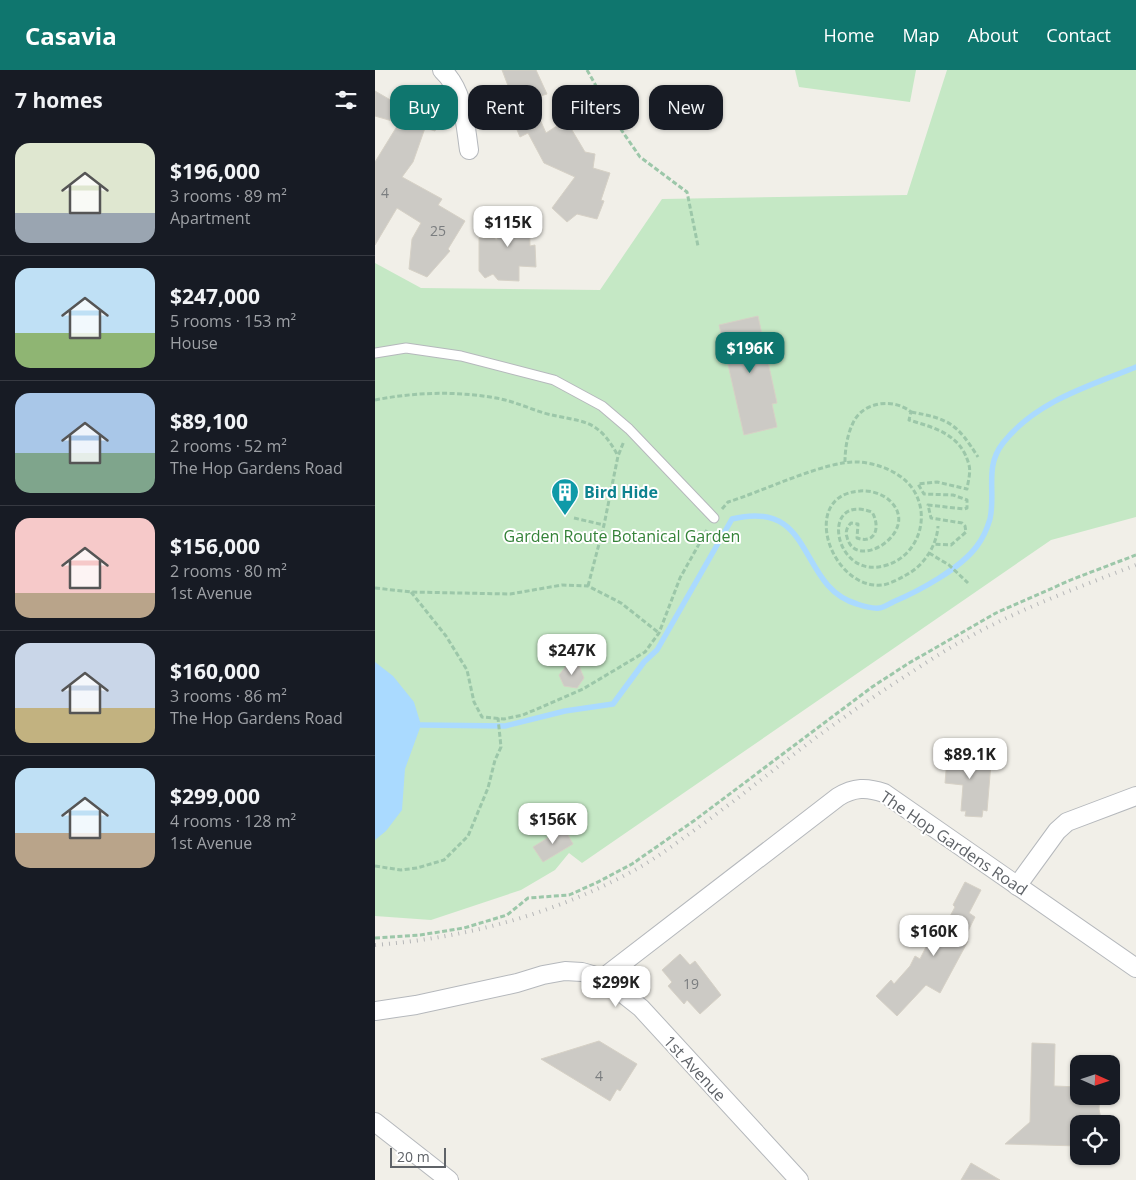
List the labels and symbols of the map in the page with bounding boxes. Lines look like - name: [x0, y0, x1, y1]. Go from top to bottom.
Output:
- house number: 4: [381, 183, 389, 202]
- pin: $115K: [473, 206, 543, 248]
- house number: 25: [430, 221, 446, 240]
- pin: $196K: [715, 332, 785, 374]
- building icon: Bird Hide: [550, 477, 580, 516]
- place label: Bird Hide: [584, 481, 658, 503]
- park label: Garden Route Botanical Garden: [504, 525, 740, 547]
- pin: $247K: [537, 634, 607, 676]
- pin: $89.1K: [929, 738, 1011, 780]
- street label: The Hop Gardens Road: [876, 786, 1032, 900]
- pin: $156K: [518, 802, 588, 845]
- pin: $160K: [899, 914, 969, 957]
- pin: $299K: [581, 966, 651, 1008]
- house number: 19: [683, 974, 699, 993]
- street label: 1st Avenue: [659, 1030, 731, 1106]
- north arrow: [1070, 1055, 1120, 1105]
- house number: 4: [595, 1066, 603, 1085]
- scale bar: [390, 1145, 446, 1168]

